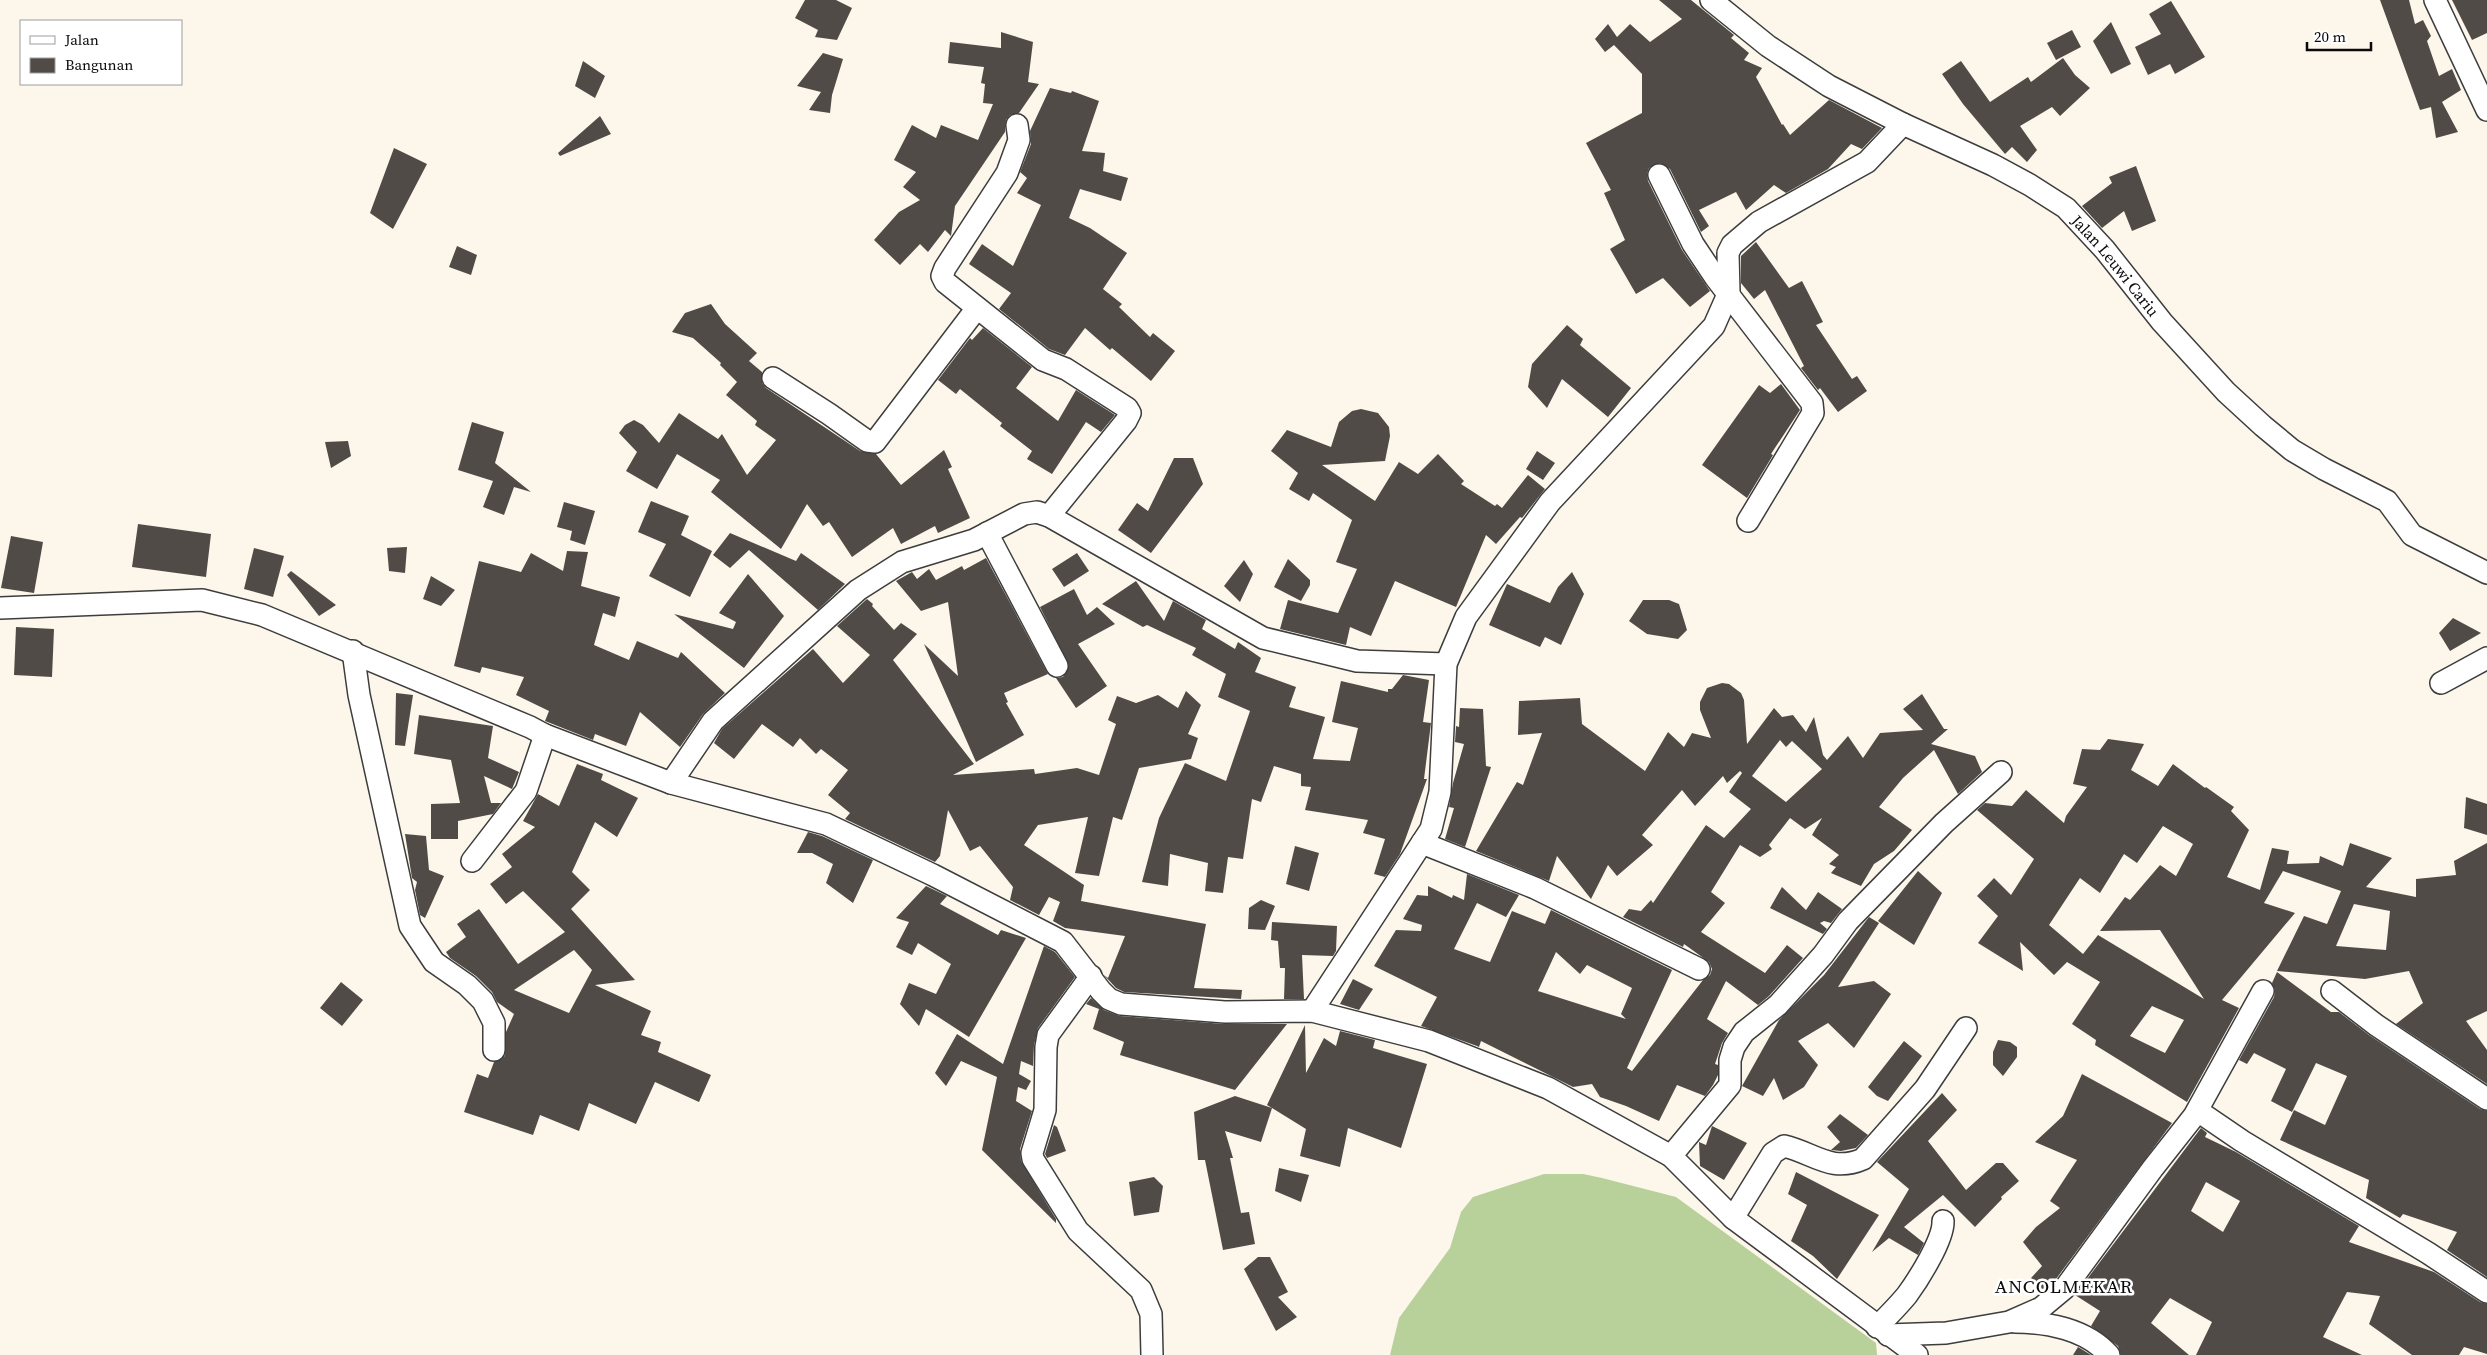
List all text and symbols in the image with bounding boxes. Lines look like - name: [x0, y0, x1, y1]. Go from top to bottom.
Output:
- legend: [20, 20, 182, 85]
- scale bar: [2307, 20, 2371, 52]
- text: 20 m: [2314, 26, 2346, 47]
- text: Jalan: [64, 29, 99, 50]
- text: Bangunan: [65, 54, 133, 75]
- street label: Jalan Leuwi Cariu: [2066, 209, 2164, 321]
- district label: ANCOLMEKAR: [1995, 1273, 2133, 1299]

